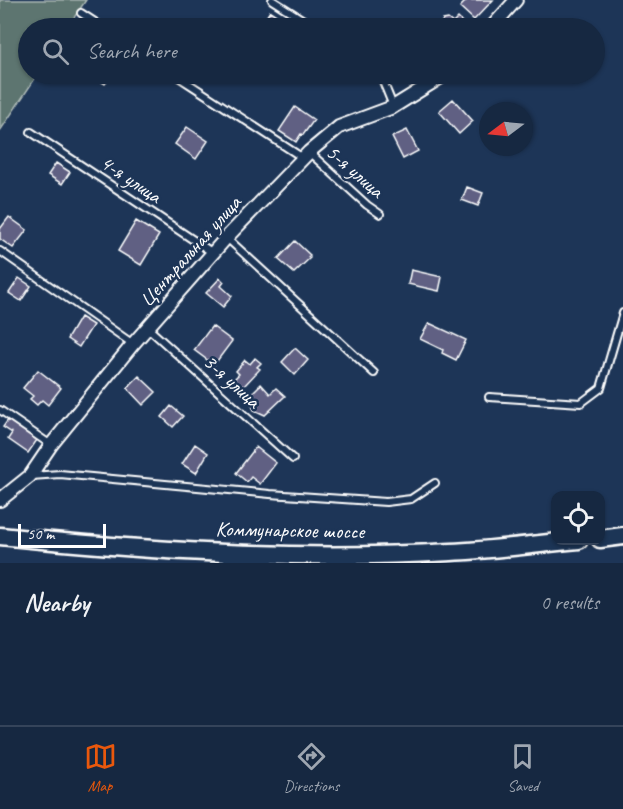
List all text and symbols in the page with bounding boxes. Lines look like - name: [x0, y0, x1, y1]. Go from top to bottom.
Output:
- search box: [18, 18, 605, 84]
- icon: search: [39, 35, 72, 68]
- text: Search here: [87, 37, 177, 65]
- north arrow: [479, 102, 533, 156]
- street label: 5-я улица: [321, 139, 391, 204]
- street label: 4-я улица: [95, 149, 168, 210]
- street label: Центральная улица: [133, 189, 248, 312]
- street label: 3-я улица: [198, 349, 267, 415]
- map controls: [551, 491, 605, 545]
- button: locate: [551, 491, 605, 545]
- street label: Коммунарское шоссе: [215, 516, 367, 544]
- scale bar: [18, 521, 106, 548]
- text: 50 m: [27, 524, 54, 544]
- text: Nearby: [24, 586, 89, 619]
- text: 0 results: [540, 590, 599, 615]
- tab: Map: [84, 740, 117, 796]
- tab: Directions: [284, 740, 339, 796]
- tab: Saved: [506, 740, 539, 796]

